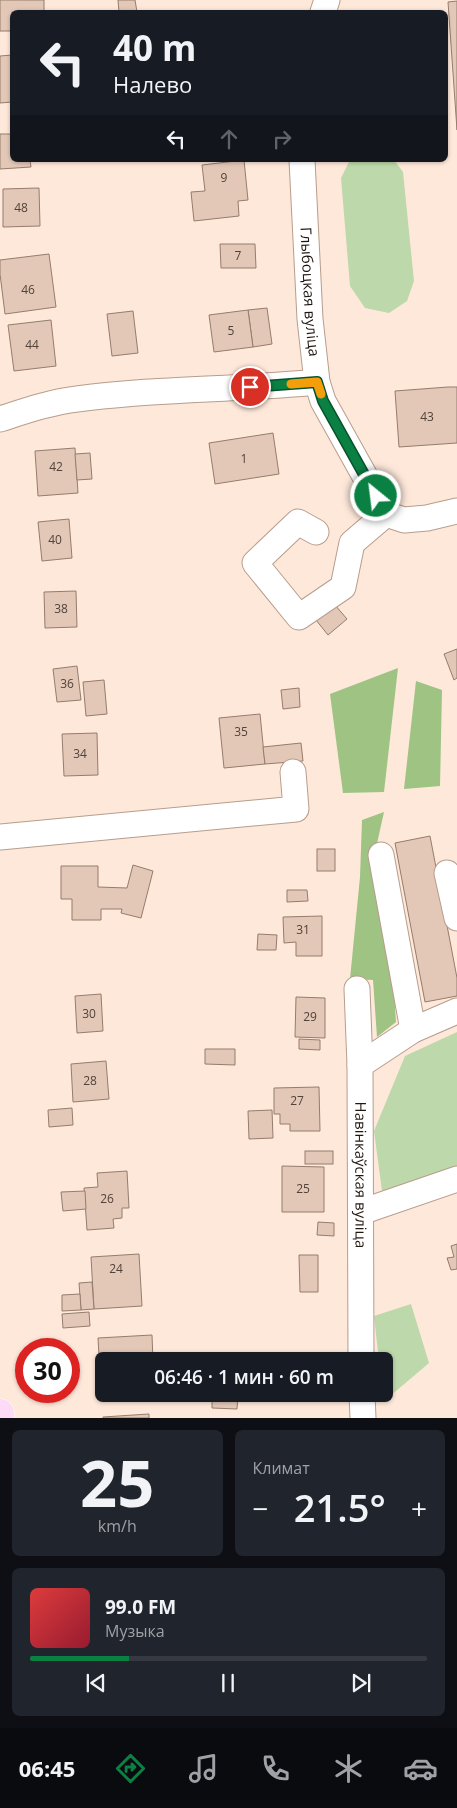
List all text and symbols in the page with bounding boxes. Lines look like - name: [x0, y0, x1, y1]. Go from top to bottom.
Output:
- text: 40 m: [113, 24, 196, 71]
- icon: left: [30, 30, 95, 95]
- text: Налево: [113, 69, 192, 99]
- icon: left: [162, 125, 190, 153]
- icon: ahead: [215, 125, 243, 153]
- icon: right: [268, 125, 296, 153]
- house number: 9: [221, 169, 228, 186]
- house number: 48: [14, 199, 28, 216]
- street label: Глыбоцкая вуліца: [296, 226, 325, 357]
- house number: 7: [235, 247, 242, 264]
- house number: 46: [21, 281, 35, 298]
- house number: 5: [228, 322, 235, 339]
- house number: 44: [25, 336, 39, 353]
- pin: [229, 366, 271, 408]
- icon: arrive: [236, 373, 264, 401]
- house number: 43: [420, 408, 434, 425]
- house number: 1: [241, 450, 247, 467]
- house number: 42: [49, 458, 63, 475]
- position arrow: [349, 469, 401, 521]
- house number: 40: [48, 531, 62, 548]
- house number: 38: [54, 600, 68, 617]
- house number: 36: [60, 675, 74, 692]
- house number: 35: [234, 723, 248, 740]
- house number: 34: [73, 745, 87, 762]
- house number: 31: [296, 921, 310, 938]
- house number: 30: [82, 1005, 96, 1022]
- house number: 29: [303, 1008, 317, 1025]
- house number: 28: [83, 1072, 97, 1089]
- house number: 27: [290, 1092, 304, 1109]
- street label: Навінкаўская вуліца: [351, 1102, 372, 1248]
- house number: 25: [296, 1180, 310, 1197]
- house number: 26: [100, 1190, 114, 1207]
- house number: 24: [109, 1260, 123, 1277]
- speed limit sign: 30: [15, 1338, 80, 1403]
- text: 06:46 · 1 мин · 60 m: [154, 1364, 334, 1390]
- text: 25: [80, 1438, 154, 1526]
- text: Климат: [253, 1457, 310, 1479]
- text: 21.5°: [294, 1481, 386, 1533]
- text: −: [253, 1489, 269, 1527]
- text: +: [411, 1489, 427, 1527]
- text: km/h: [98, 1515, 137, 1537]
- text: 99.0 FM: [105, 1594, 176, 1620]
- text: Музыка: [105, 1620, 165, 1642]
- icon: previous: [82, 1669, 110, 1697]
- icon: pause: [214, 1669, 242, 1697]
- icon: next: [347, 1669, 375, 1697]
- icon: directions: [113, 1751, 148, 1786]
- icon: music: [186, 1751, 221, 1786]
- icon: phone: [258, 1751, 293, 1786]
- icon: climate: [331, 1751, 366, 1786]
- icon: car: [403, 1751, 438, 1786]
- text: 06:45: [19, 1753, 75, 1783]

